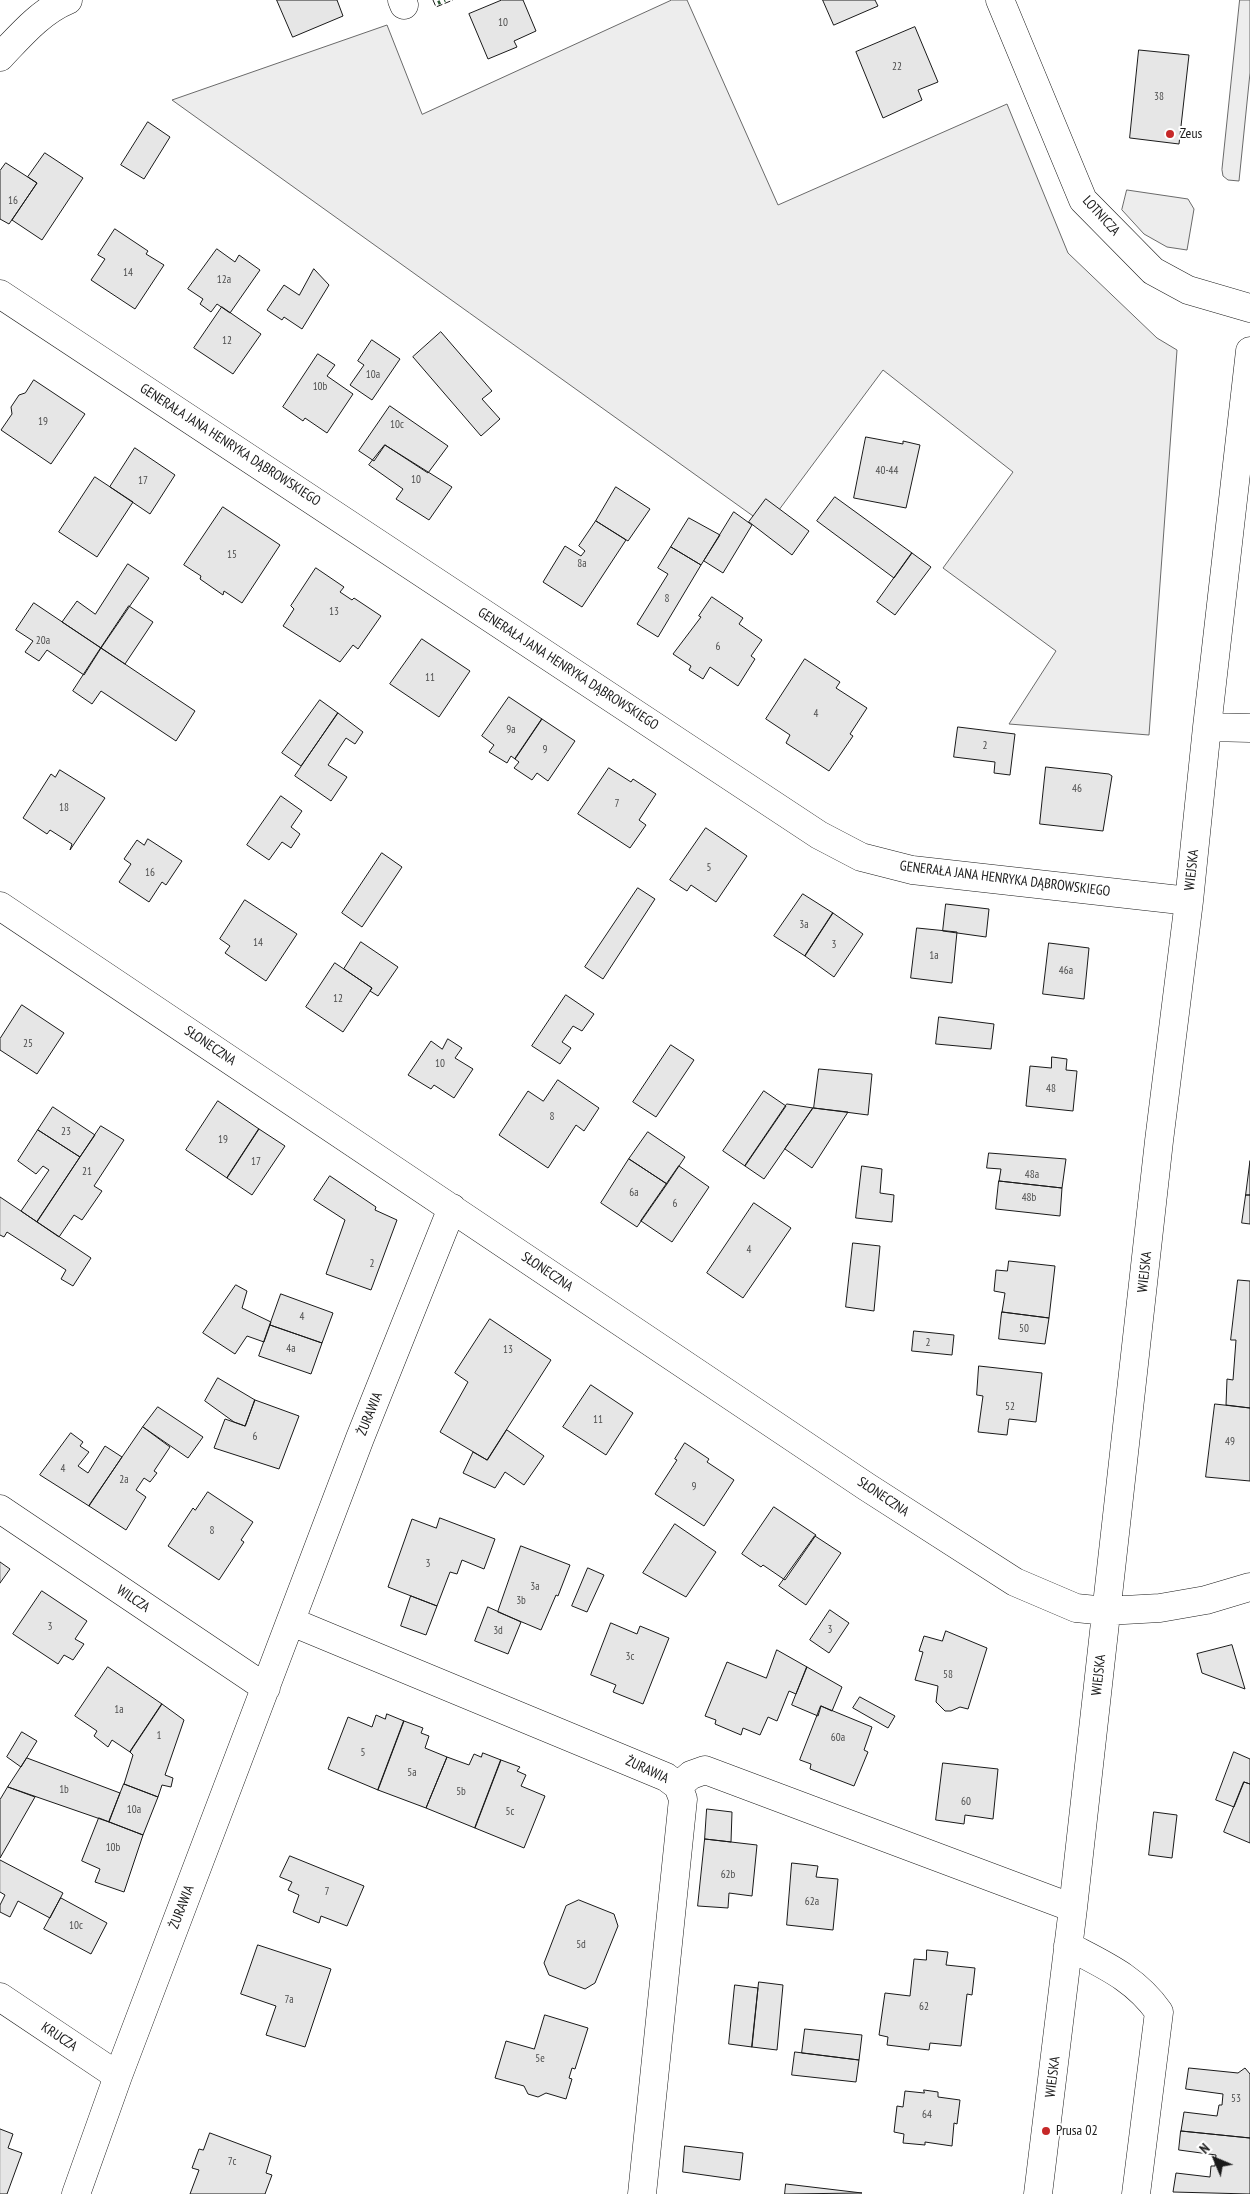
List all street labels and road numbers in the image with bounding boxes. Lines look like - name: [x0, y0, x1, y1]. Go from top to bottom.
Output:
- street label: LOTNICZA: [1079, 193, 1123, 239]
- street label: GENERAŁA JANA HENRYKA DĄBROWSKIEGO: [137, 380, 323, 510]
- street label: GENERAŁA JANA HENRYKA DĄBROWSKIEGO: [475, 604, 661, 734]
- street label: WIEJSKA: [1181, 849, 1203, 891]
- street label: GENERAŁA JANA HENRYKA DĄBROWSKIEGO: [899, 858, 1111, 900]
- street label: SŁONECZNA: [181, 1023, 239, 1069]
- street label: SŁONECZNA: [518, 1249, 576, 1295]
- street label: WIEJSKA: [1134, 1251, 1156, 1293]
- street label: ŻURAWIA: [354, 1390, 386, 1438]
- street label: SŁONECZNA: [854, 1474, 912, 1520]
- street label: WILCZA: [113, 1582, 153, 1616]
- street label: WIEJSKA: [1088, 1654, 1110, 1696]
- street label: ŻURAWIA: [623, 1753, 671, 1787]
- street label: ŻURAWIA: [166, 1883, 198, 1931]
- street label: KRUCZA: [38, 2019, 80, 2055]
- street label: WIEJSKA: [1042, 2056, 1064, 2098]

